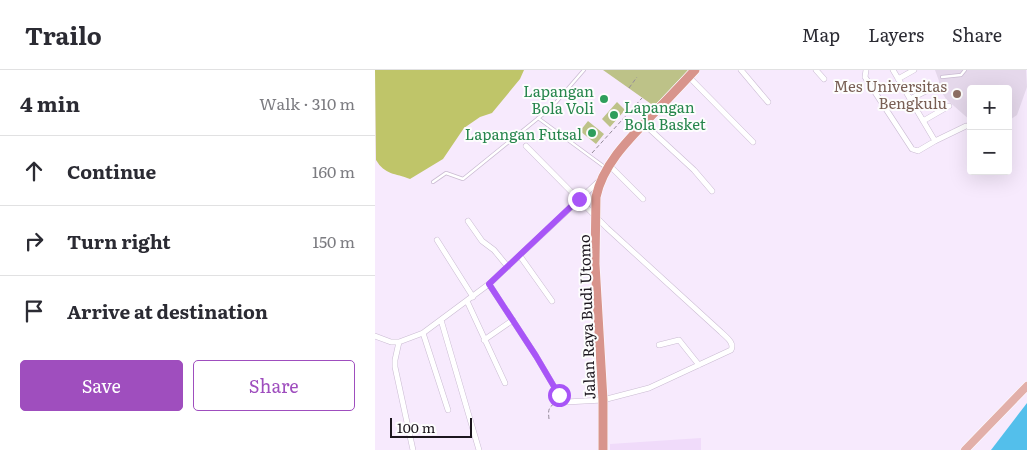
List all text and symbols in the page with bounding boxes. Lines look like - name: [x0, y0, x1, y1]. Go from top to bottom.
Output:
- text: Trailo: [25, 17, 102, 52]
- text: Map: [802, 21, 840, 48]
- text: Layers: [868, 21, 924, 48]
- text: Share: [952, 21, 1002, 48]
- place label: Mes Universitas Bengkulu: [833, 74, 947, 114]
- place label: Lapangan Bola Voli: [523, 79, 594, 119]
- map controls: [967, 85, 1012, 175]
- button: +: [967, 85, 1012, 130]
- text: 4 min: [20, 87, 80, 118]
- marker: Mes Universitas Bengkulu: [951, 88, 963, 100]
- text: Walk · 310 m: [259, 91, 355, 115]
- marker: Lapangan Bola Voli: [598, 93, 610, 105]
- place label: Lapangan Bola Basket: [624, 95, 706, 135]
- marker: Lapangan Bola Basket: [608, 109, 620, 121]
- place label: Lapangan Futsal: [465, 122, 582, 145]
- marker: Lapangan Futsal: [586, 127, 598, 139]
- button: −: [967, 130, 1012, 175]
- icon: ahead: [20, 157, 48, 185]
- text: Continue: [67, 157, 156, 185]
- text: 160 m: [312, 159, 355, 183]
- route end: [568, 188, 591, 211]
- icon: right: [20, 227, 48, 255]
- text: Turn right: [67, 227, 171, 255]
- text: 150 m: [312, 229, 355, 253]
- street label: Jalan Raya Budi Utomo: [572, 234, 600, 400]
- icon: arrive: [20, 297, 48, 325]
- text: Arrive at destination: [67, 297, 268, 325]
- button: Save: [20, 360, 183, 411]
- button: Share: [193, 360, 355, 411]
- route start: [548, 384, 571, 407]
- scale bar: [390, 415, 473, 438]
- text: 100 m: [397, 417, 435, 437]

